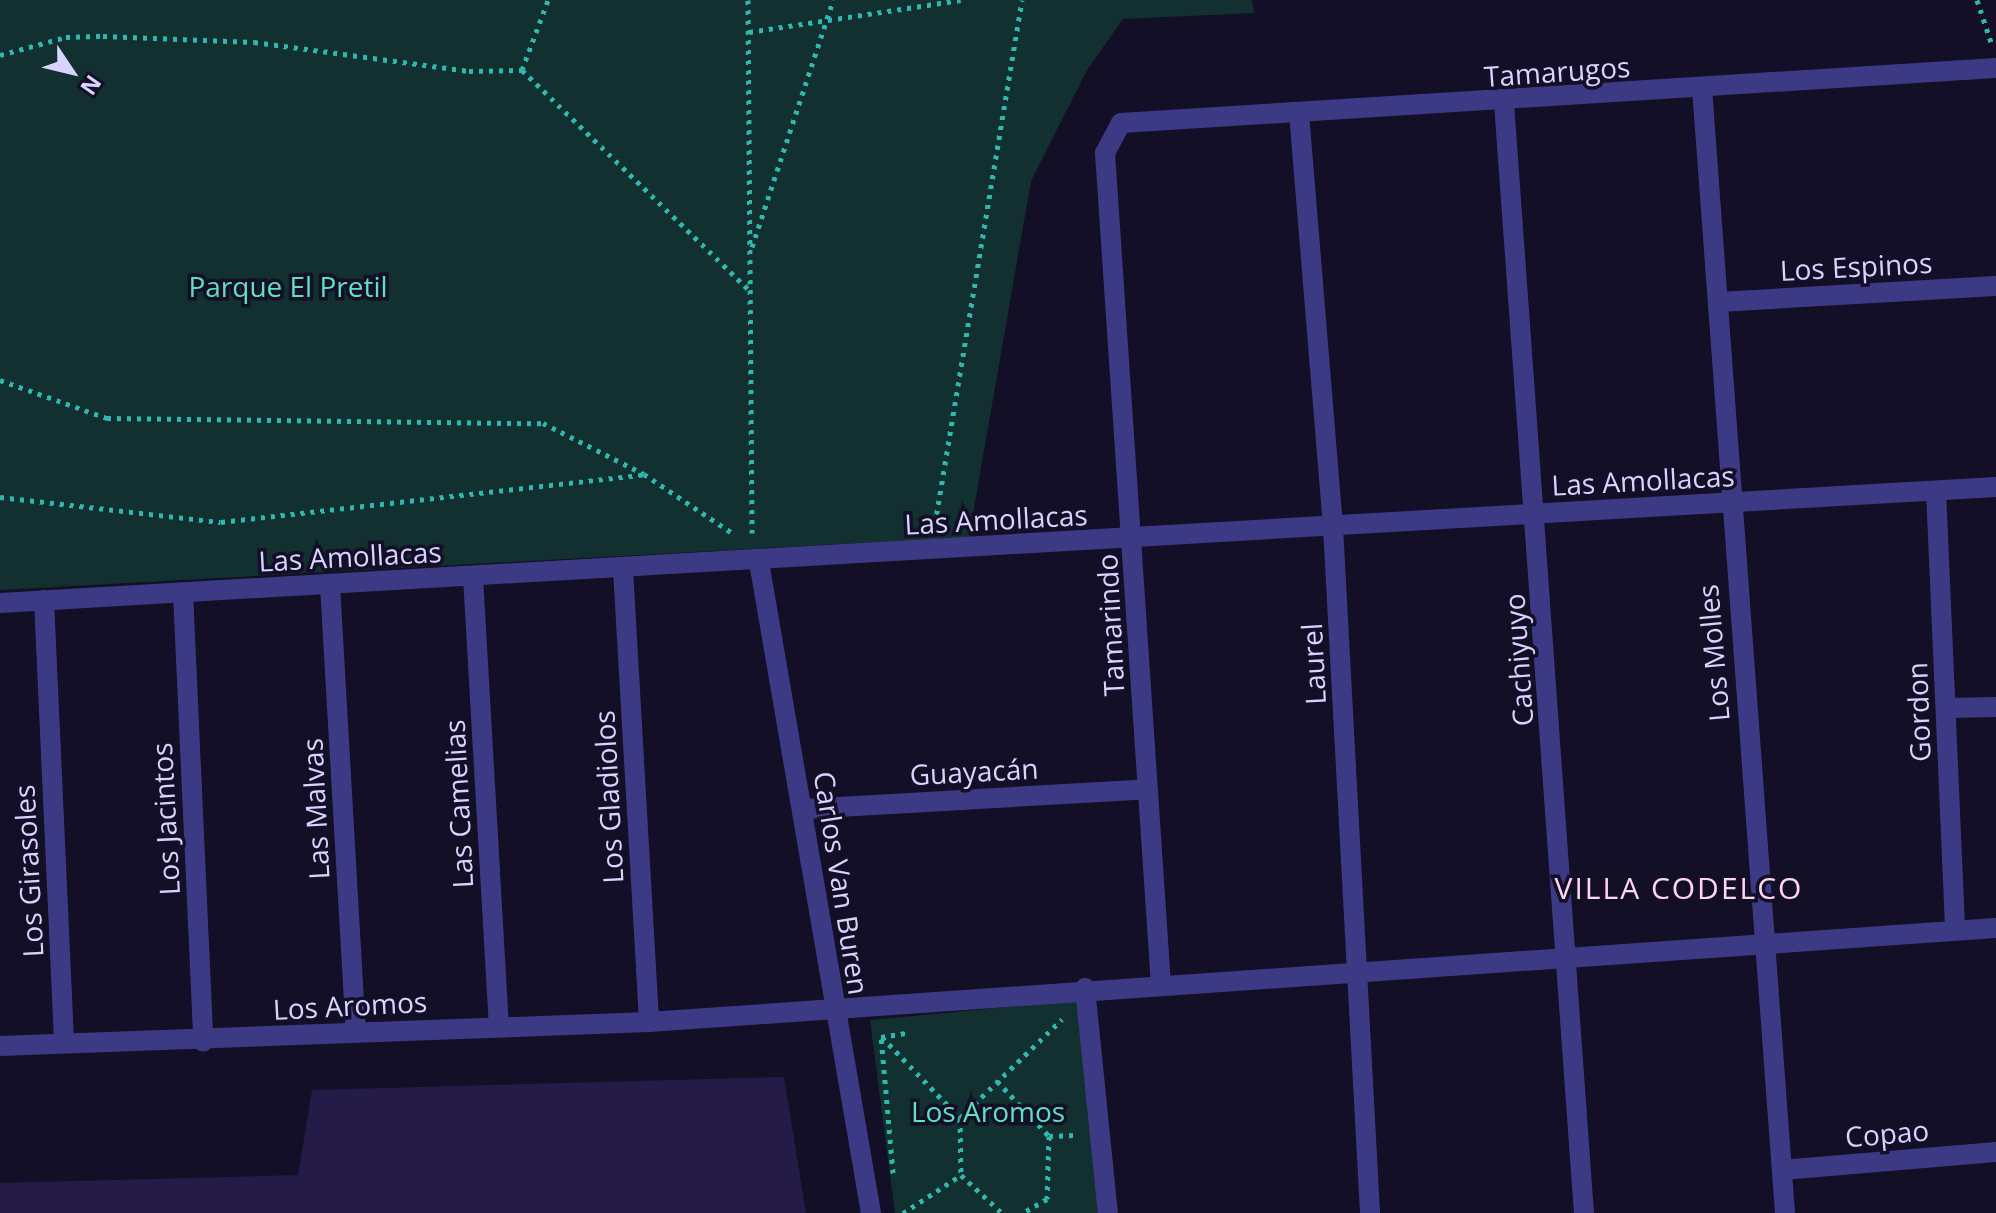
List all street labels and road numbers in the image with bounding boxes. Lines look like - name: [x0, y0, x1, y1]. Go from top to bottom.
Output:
- street label: Tamarugos: [1483, 49, 1631, 93]
- street label: Los Espinos: [1779, 245, 1933, 287]
- street label: Las Amollacas: [1551, 458, 1735, 502]
- street label: Las Amollacas: [904, 497, 1088, 541]
- street label: Las Amollacas: [258, 534, 442, 578]
- street label: Tamarindo: [1090, 553, 1130, 697]
- street label: Los Molles: [1690, 583, 1736, 723]
- street label: Cachiyuyo: [1497, 593, 1539, 727]
- street label: Laurel: [1294, 622, 1332, 706]
- street label: Gordon: [1899, 662, 1937, 762]
- street label: Los Gladiolos: [587, 710, 629, 884]
- street label: Las Camelias: [437, 719, 479, 889]
- street label: Las Malvas: [295, 737, 335, 881]
- street label: Los Jacintos: [144, 742, 186, 896]
- street label: Guayacán: [909, 751, 1039, 791]
- street label: Carlos Van Buren: [808, 769, 876, 997]
- street label: Los Girasoles: [7, 784, 49, 958]
- street label: Los Aromos: [272, 984, 428, 1026]
- street label: Copao: [1844, 1113, 1930, 1153]

